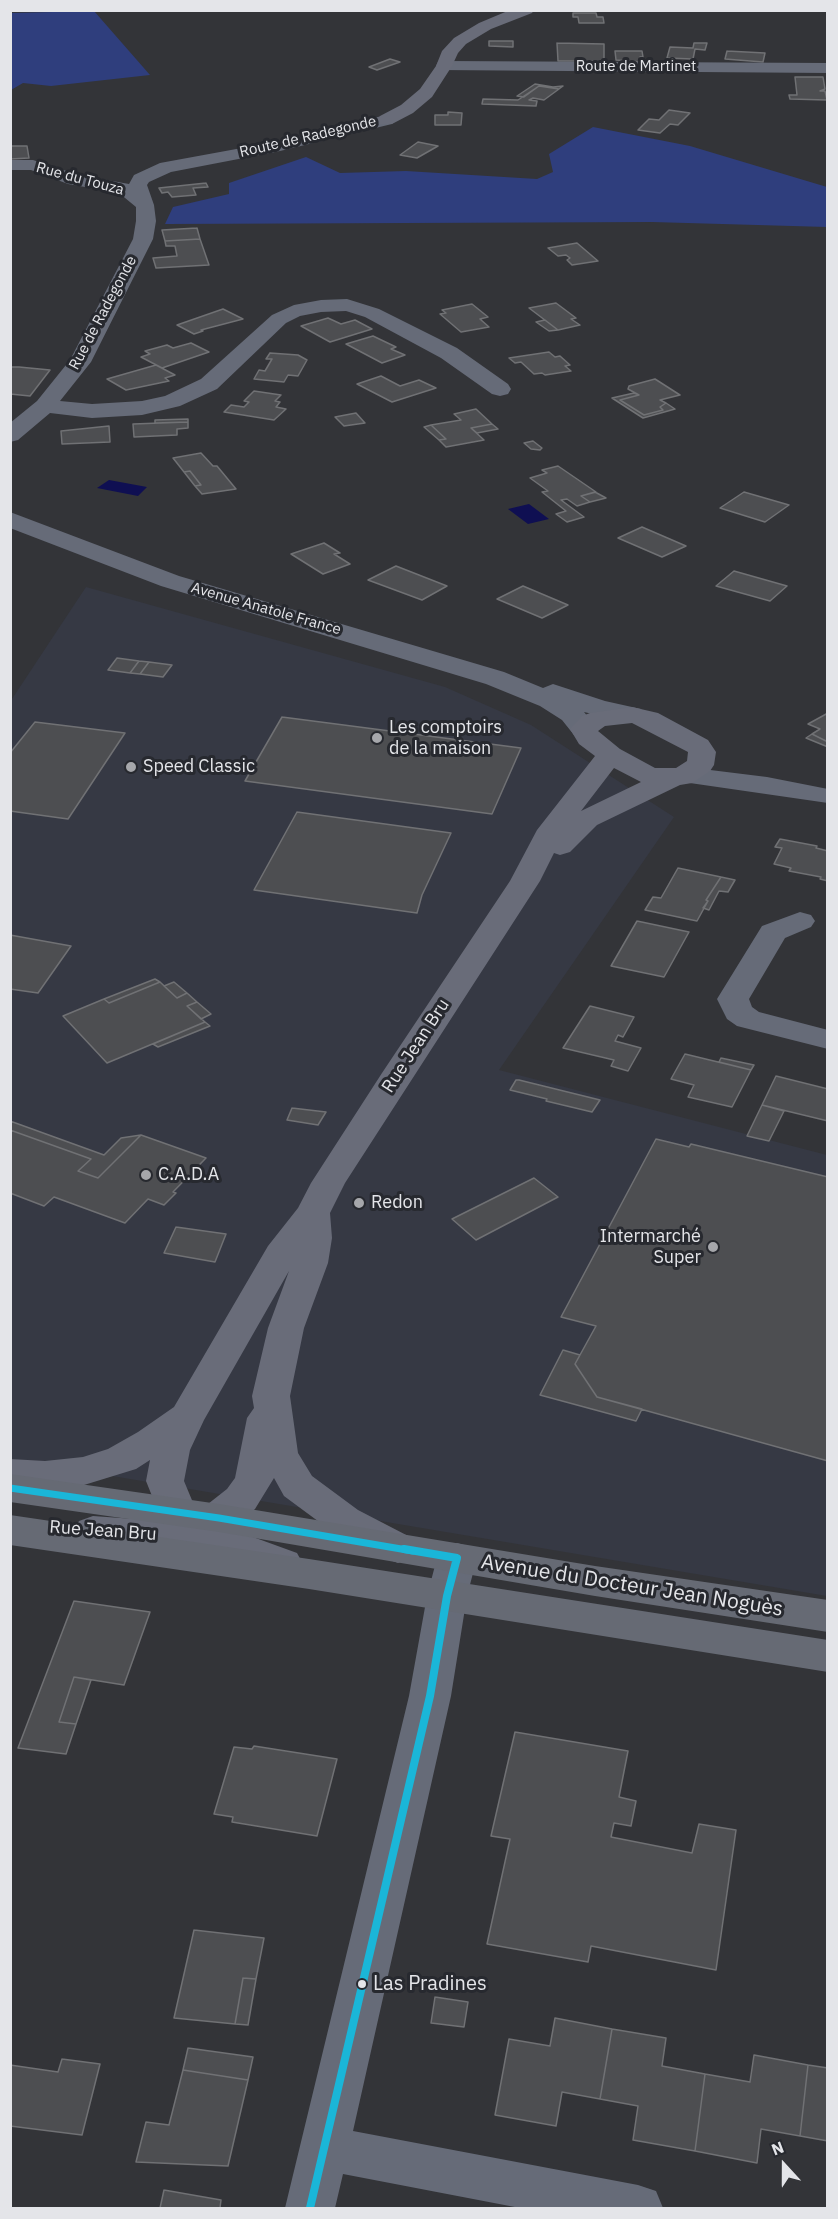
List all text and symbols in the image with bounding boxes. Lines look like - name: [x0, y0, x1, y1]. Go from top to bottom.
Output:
- street label: Route de Martinet: [576, 58, 696, 76]
- street label: Route de Radegonde: [238, 113, 378, 161]
- street label: Rue du Touza: [34, 159, 126, 199]
- street label: Rue de Radegonde: [65, 253, 141, 373]
- street label: Avenue Anatole France: [189, 579, 343, 639]
- place label: Les comptoirs de la maison: [389, 717, 502, 760]
- marker: Les comptoirs de la maison: [370, 731, 384, 745]
- place label: Speed Classic: [143, 756, 255, 778]
- marker: Speed Classic: [124, 760, 138, 774]
- street label: Rue Jean Bru: [378, 995, 454, 1097]
- place label: C.A.D.A: [158, 1164, 219, 1186]
- marker: C.A.D.A: [139, 1168, 153, 1182]
- place label: Redon: [371, 1192, 423, 1214]
- marker: Redon: [352, 1196, 366, 1210]
- place label: Intermarché Super: [600, 1226, 701, 1268]
- marker: Intermarché Super: [706, 1240, 720, 1254]
- street label: Rue Jean Bru: [49, 1516, 157, 1546]
- street label: Avenue du Docteur Jean Noguès: [479, 1550, 785, 1622]
- place label: Las Pradines: [373, 1972, 487, 1996]
- marker: Las Pradines: [356, 1978, 368, 1990]
- north arrow: [754, 2135, 814, 2195]
- text: N: [769, 2137, 787, 2160]

